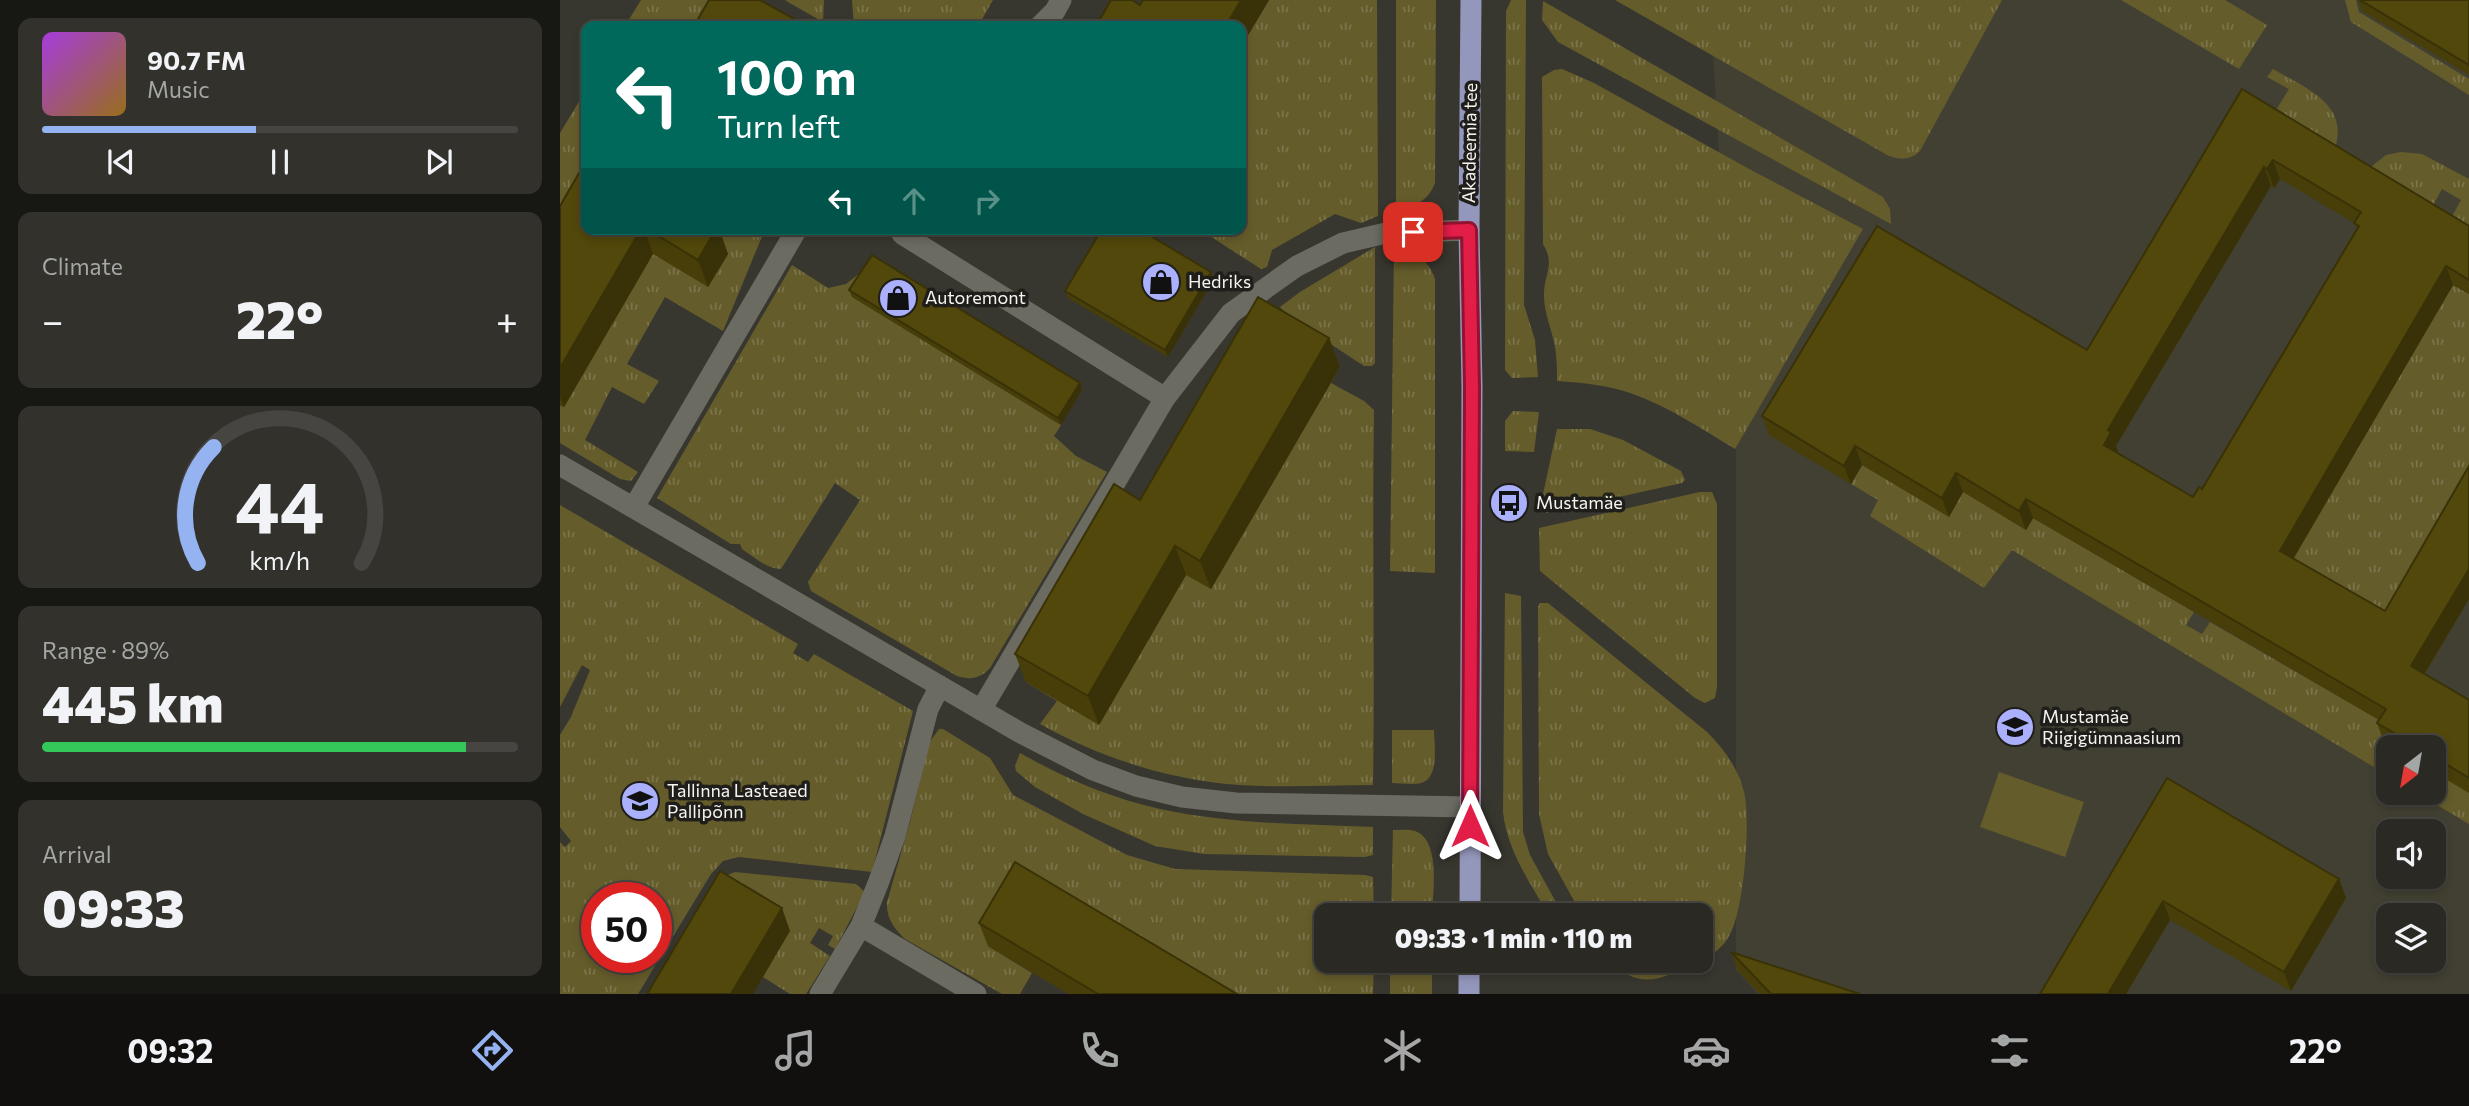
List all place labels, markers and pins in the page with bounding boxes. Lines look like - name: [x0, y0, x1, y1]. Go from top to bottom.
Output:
- pin: [1383, 202, 1443, 262]
- shop icon: Hedriks: [1140, 261, 1182, 303]
- place label: Hedriks: [1188, 270, 1251, 292]
- shop icon: Autoremont: [877, 277, 919, 319]
- place label: Autoremont: [925, 286, 1026, 308]
- bus stop icon: Mustamäe: [1488, 482, 1530, 524]
- place label: Mustamäe: [1536, 491, 1623, 513]
- place label: Mustamäe Riigigümnaasium: [2042, 705, 2181, 748]
- school or university icon: Mustamäe Riigigümnaasium: [1994, 706, 2036, 748]
- place label: Tallinna Lasteaed Pallipõnn: [667, 779, 808, 822]
- school or university icon: Tallinna Lasteaed Pallipõnn: [619, 780, 661, 822]

